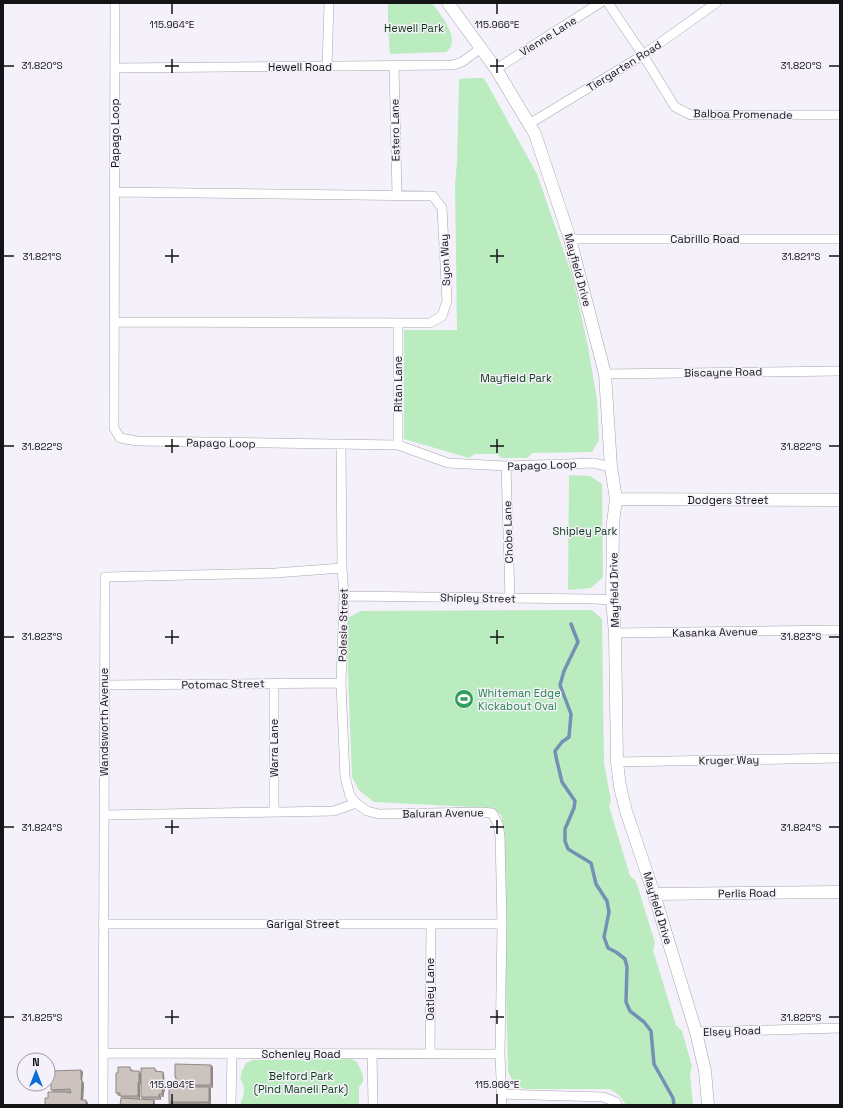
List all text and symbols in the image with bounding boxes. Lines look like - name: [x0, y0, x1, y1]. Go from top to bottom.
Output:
- street label: Vienne Lane: [517, 13, 579, 59]
- text: 115.964°E: [150, 18, 195, 31]
- text: 115.966°E: [475, 18, 520, 31]
- park label: Hewell Park: [384, 21, 444, 35]
- street label: Tiergarten Road: [584, 38, 664, 94]
- text: 31.820°S: [21, 59, 63, 72]
- text: 31.820°S: [780, 59, 822, 72]
- street label: Hewell Road: [268, 60, 332, 74]
- street label: Papago Loop: [108, 98, 122, 168]
- street label: Estero Lane: [387, 99, 403, 161]
- street label: Balboa Promenade: [693, 106, 793, 122]
- street label: Mayfield Drive: [562, 232, 594, 308]
- street label: Cabrillo Road: [670, 232, 740, 246]
- street label: Syon Way: [437, 234, 453, 286]
- text: 31.821°S: [23, 250, 62, 263]
- text: 31.821°S: [782, 250, 821, 263]
- street label: Ritan Lane: [391, 356, 405, 412]
- street label: Biscayne Road: [684, 364, 762, 380]
- park label: Mayfield Park: [480, 371, 552, 385]
- street label: Papago Loop: [186, 435, 256, 451]
- text: 31.822°S: [22, 440, 62, 453]
- text: 31.822°S: [781, 440, 821, 453]
- street label: Papago Loop: [507, 457, 577, 473]
- street label: Dodgers Street: [687, 493, 769, 507]
- street label: Chobe Lane: [500, 500, 516, 564]
- park label: Shipley Park: [553, 524, 618, 538]
- street label: Mayfield Drive: [606, 552, 622, 628]
- street label: Polesie Street: [335, 588, 351, 662]
- street label: Shipley Street: [440, 590, 516, 606]
- street label: Kasanka Avenue: [672, 624, 758, 640]
- text: 31.823°S: [22, 630, 62, 643]
- text: 31.823°S: [781, 630, 821, 643]
- street label: Wandsworth Avenue: [97, 668, 111, 776]
- street label: Potomac Street: [181, 676, 265, 692]
- place label: Whiteman Edge Kickabout Oval: [478, 686, 561, 713]
- sports icon: Whiteman Edge Kickabout Oval: [453, 688, 475, 710]
- street label: Warra Lane: [267, 719, 281, 777]
- street label: Kruger Way: [699, 752, 759, 768]
- street label: Baluran Avenue: [402, 805, 484, 821]
- text: 31.824°S: [22, 821, 62, 834]
- text: 31.824°S: [781, 821, 821, 834]
- street label: Mayfield Drive: [640, 870, 676, 946]
- street label: Perlis Road: [718, 885, 776, 901]
- street label: Garigal Street: [267, 917, 339, 931]
- street label: Oatley Lane: [423, 958, 437, 1020]
- text: 31.825°S: [22, 1011, 62, 1024]
- text: 31.825°S: [781, 1011, 821, 1024]
- street label: Elsey Road: [703, 1023, 761, 1039]
- street label: Schenley Road: [261, 1047, 341, 1061]
- north arrow: [16, 1052, 56, 1092]
- text: N: [32, 1055, 40, 1069]
- park label: Belford Park (Pind Maneli Park): [254, 1069, 348, 1096]
- text: 115.964°E: [150, 1078, 195, 1091]
- text: 115.966°E: [475, 1078, 520, 1091]

